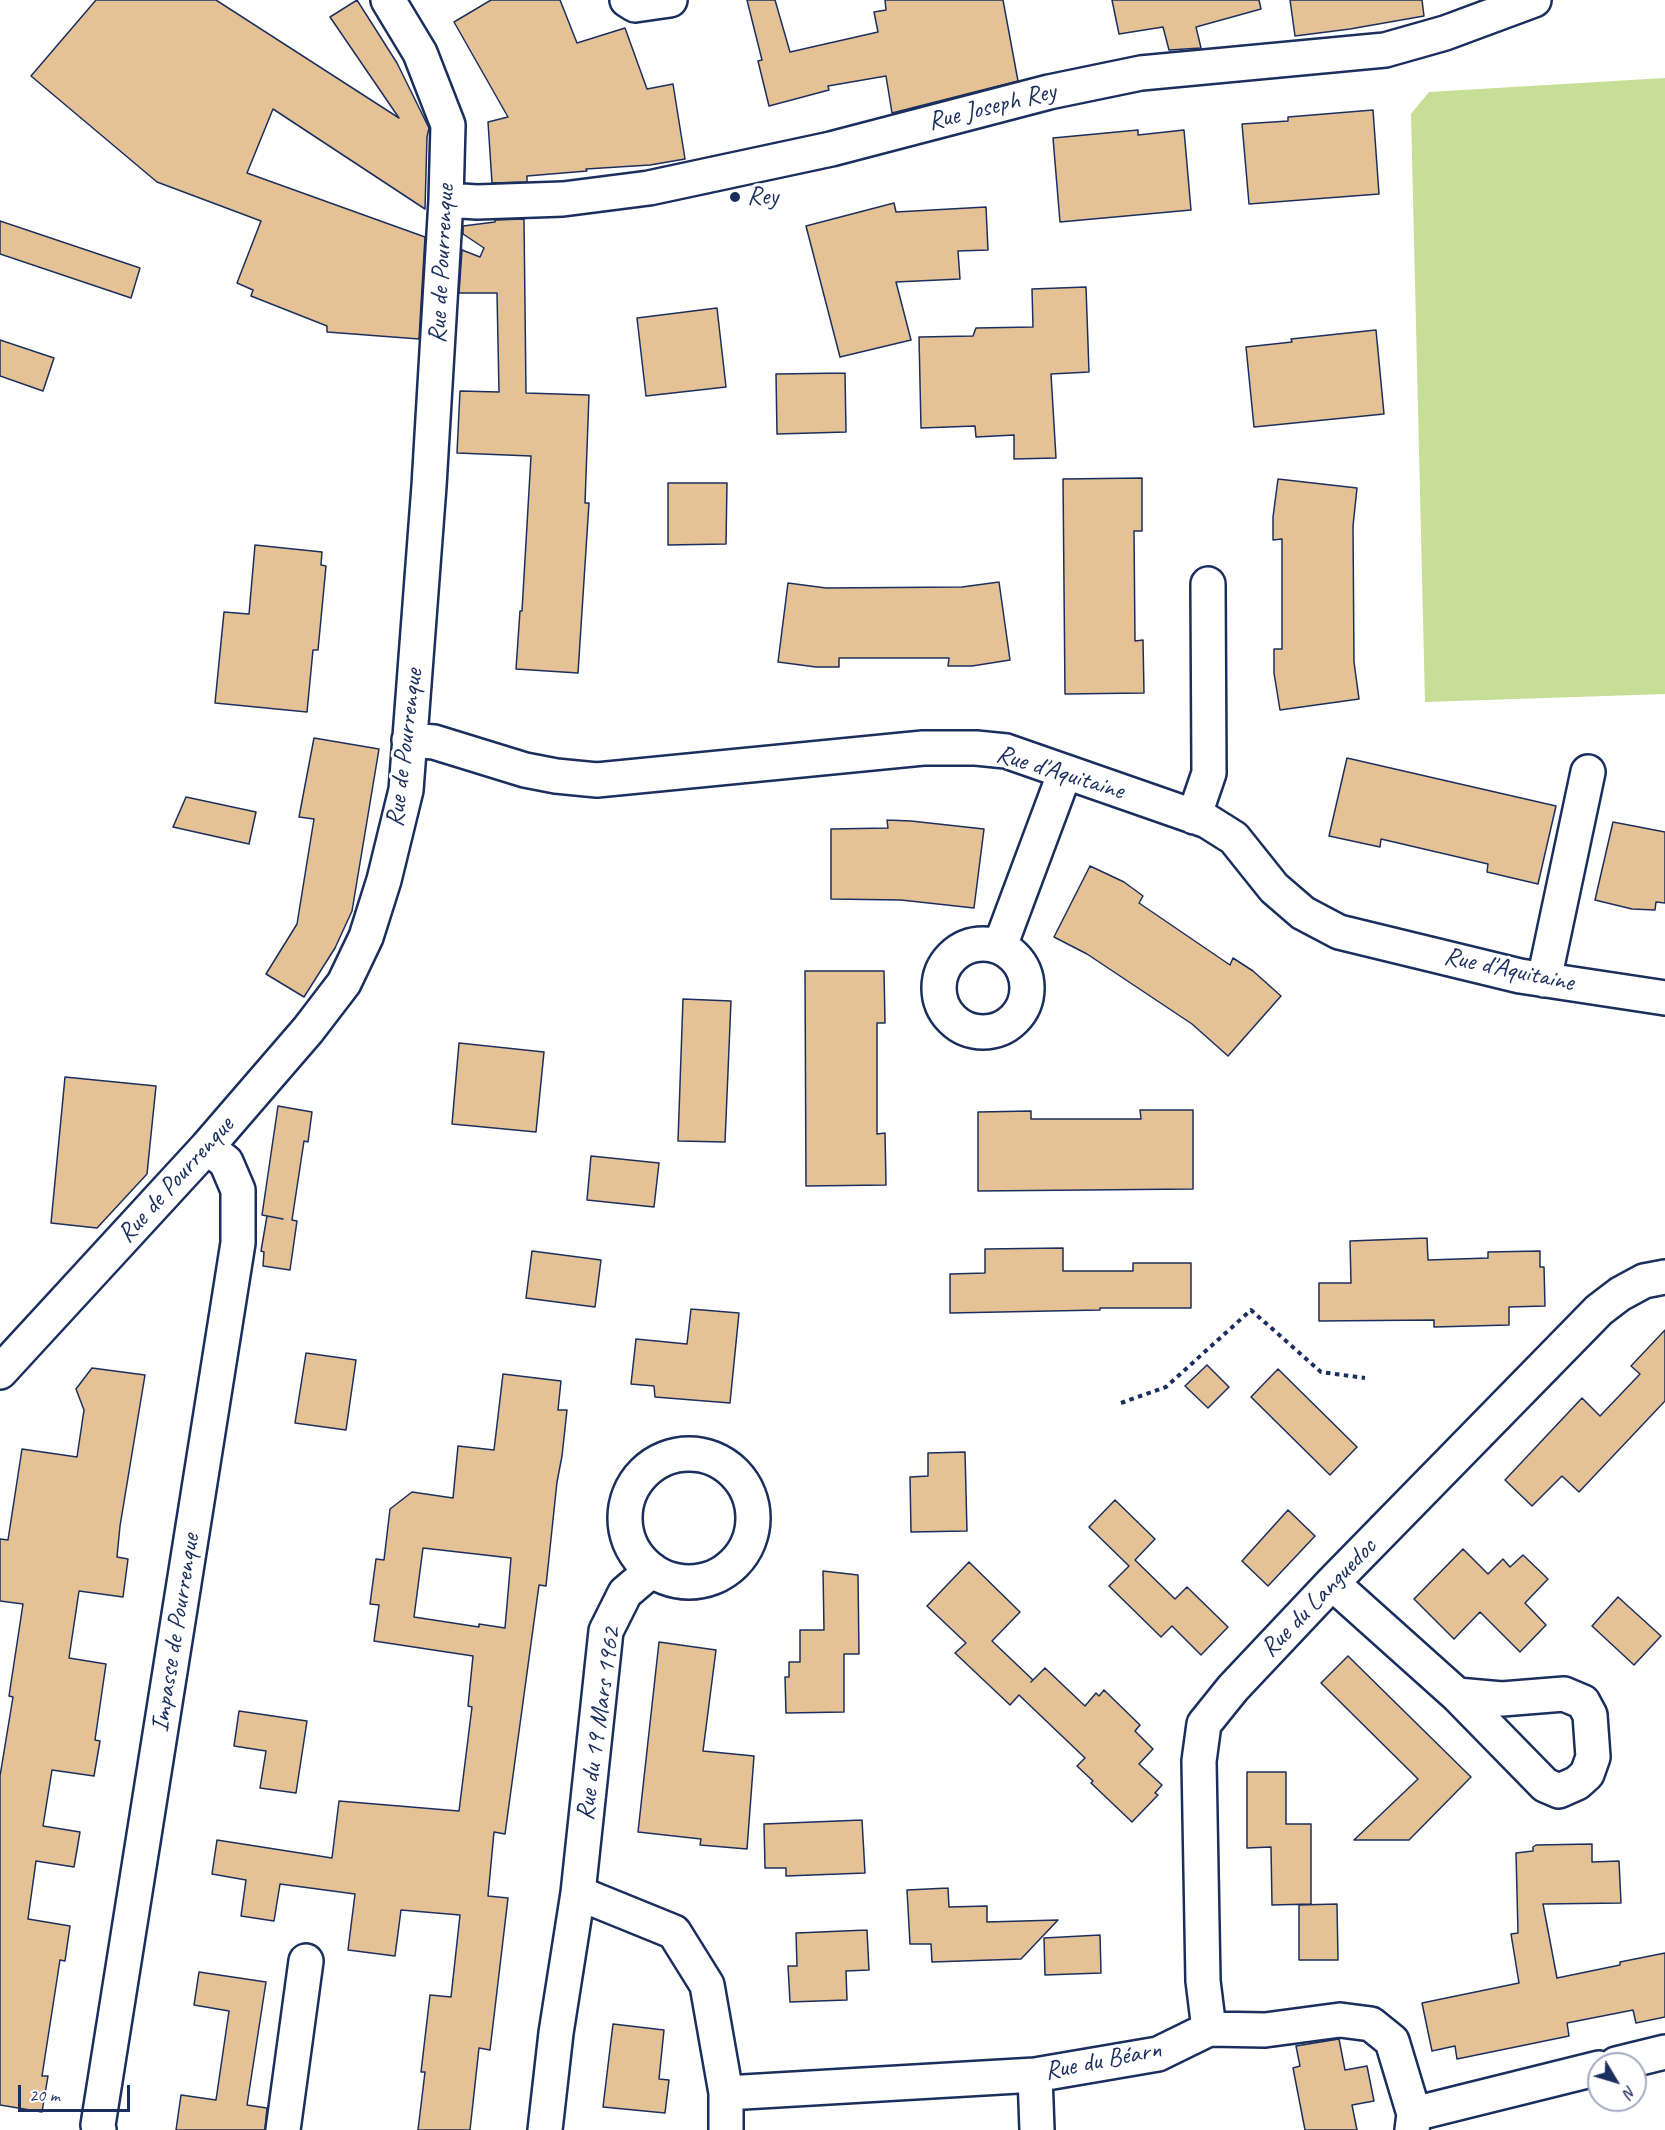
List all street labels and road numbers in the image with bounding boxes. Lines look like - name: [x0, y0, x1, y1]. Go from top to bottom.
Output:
- street label: Rue Joseph Rey: [925, 76, 1059, 138]
- street label: Rue de Pourrenque: [422, 184, 462, 344]
- street label: Rue de Pourrenque: [380, 667, 430, 829]
- street label: Rue d'Aquitaine: [992, 739, 1128, 807]
- street label: Rue d'Aquitaine: [1441, 941, 1577, 999]
- street label: Rue de Pourrenque: [111, 1110, 241, 1250]
- street label: Impasse de Pourrenque: [145, 1532, 207, 1734]
- street label: Rue du Languedoc: [1254, 1532, 1384, 1664]
- street label: Rue du 19 Mars 1962: [570, 1626, 628, 1822]
- street label: Rue du Béarn: [1042, 2034, 1164, 2088]

